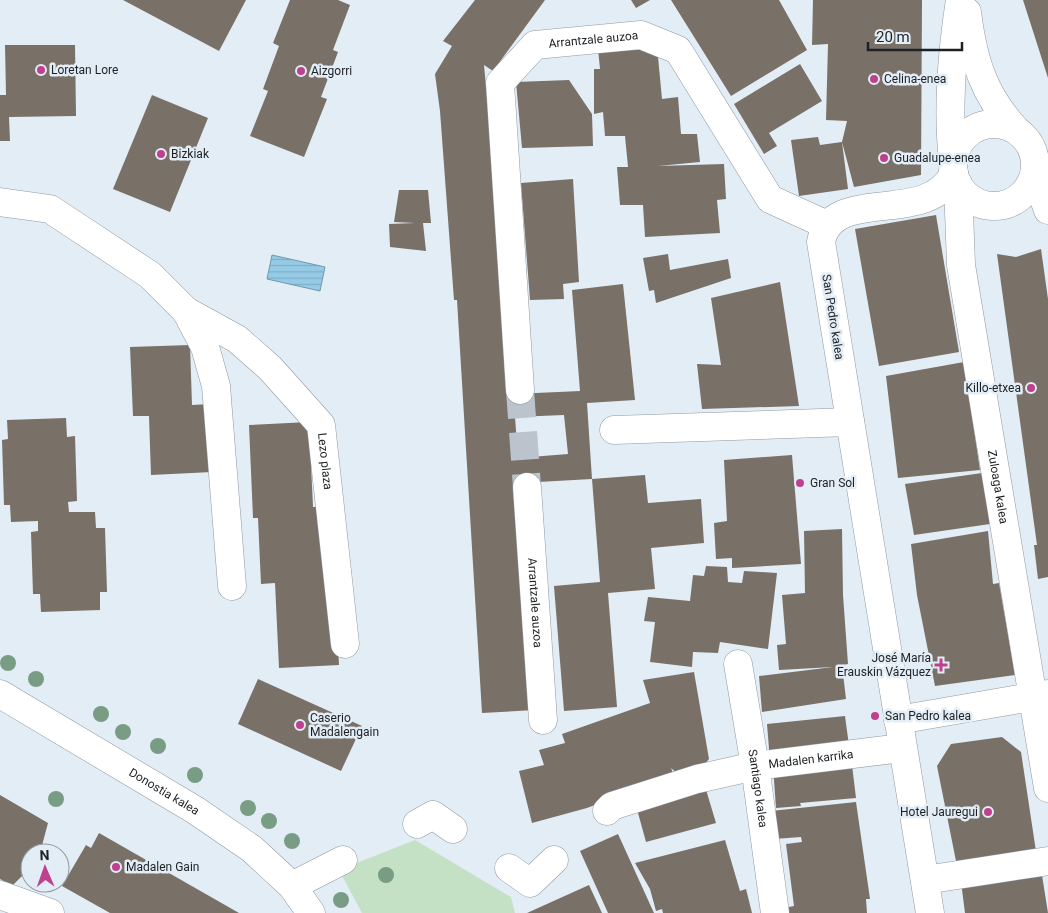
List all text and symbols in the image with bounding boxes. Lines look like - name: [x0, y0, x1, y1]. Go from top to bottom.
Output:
- scale bar: [868, 20, 962, 52]
- street label: Arrantzale auzoa: [548, 28, 639, 51]
- text: 20 m: [876, 28, 910, 46]
- place label: Loretan Lore: [51, 63, 118, 77]
- marker: Loretan Lore: [35, 64, 47, 76]
- place label: Aizgorri: [311, 64, 352, 78]
- marker: Aizgorri: [295, 65, 307, 77]
- place label: Celina-enea: [884, 72, 946, 86]
- marker: Celina-enea: [868, 73, 880, 85]
- place label: Bizkiak: [171, 147, 210, 161]
- marker: Bizkiak: [155, 148, 167, 160]
- place label: Guadalupe-enea: [894, 151, 980, 165]
- marker: Guadalupe-enea: [878, 152, 890, 164]
- street label: San Pedro kalea: [819, 273, 847, 361]
- place label: Killo-etxea: [966, 381, 1021, 395]
- marker: Killo-etxea: [1025, 382, 1037, 394]
- street label: Lezo plaza: [315, 432, 335, 490]
- street label: Zuloaga kalea: [985, 449, 1011, 525]
- place label: Gran Sol: [810, 476, 855, 490]
- marker: Gran Sol: [794, 477, 806, 489]
- street label: Arrantzale auzoa: [525, 557, 545, 648]
- place label: José María Erauskin Vázquez: [837, 651, 931, 679]
- marker: José María Erauskin Vázquez: [935, 659, 947, 671]
- place label: San Pedro kalea: [885, 709, 971, 723]
- marker: San Pedro kalea: [869, 710, 881, 722]
- place label: Caserio Madalengain: [310, 711, 379, 739]
- marker: Caserio Madalengain: [294, 719, 306, 731]
- street label: Madalen karrika: [768, 747, 854, 771]
- street label: Santiago kalea: [745, 748, 770, 828]
- street label: Donostia kalea: [127, 765, 202, 818]
- place label: Hotel Jauregui: [900, 805, 978, 819]
- marker: Hotel Jauregui: [982, 806, 994, 818]
- north arrow: [20, 843, 70, 893]
- text: N: [39, 847, 50, 863]
- place label: Madalen Gain: [126, 860, 199, 874]
- marker: Madalen Gain: [110, 861, 122, 873]

